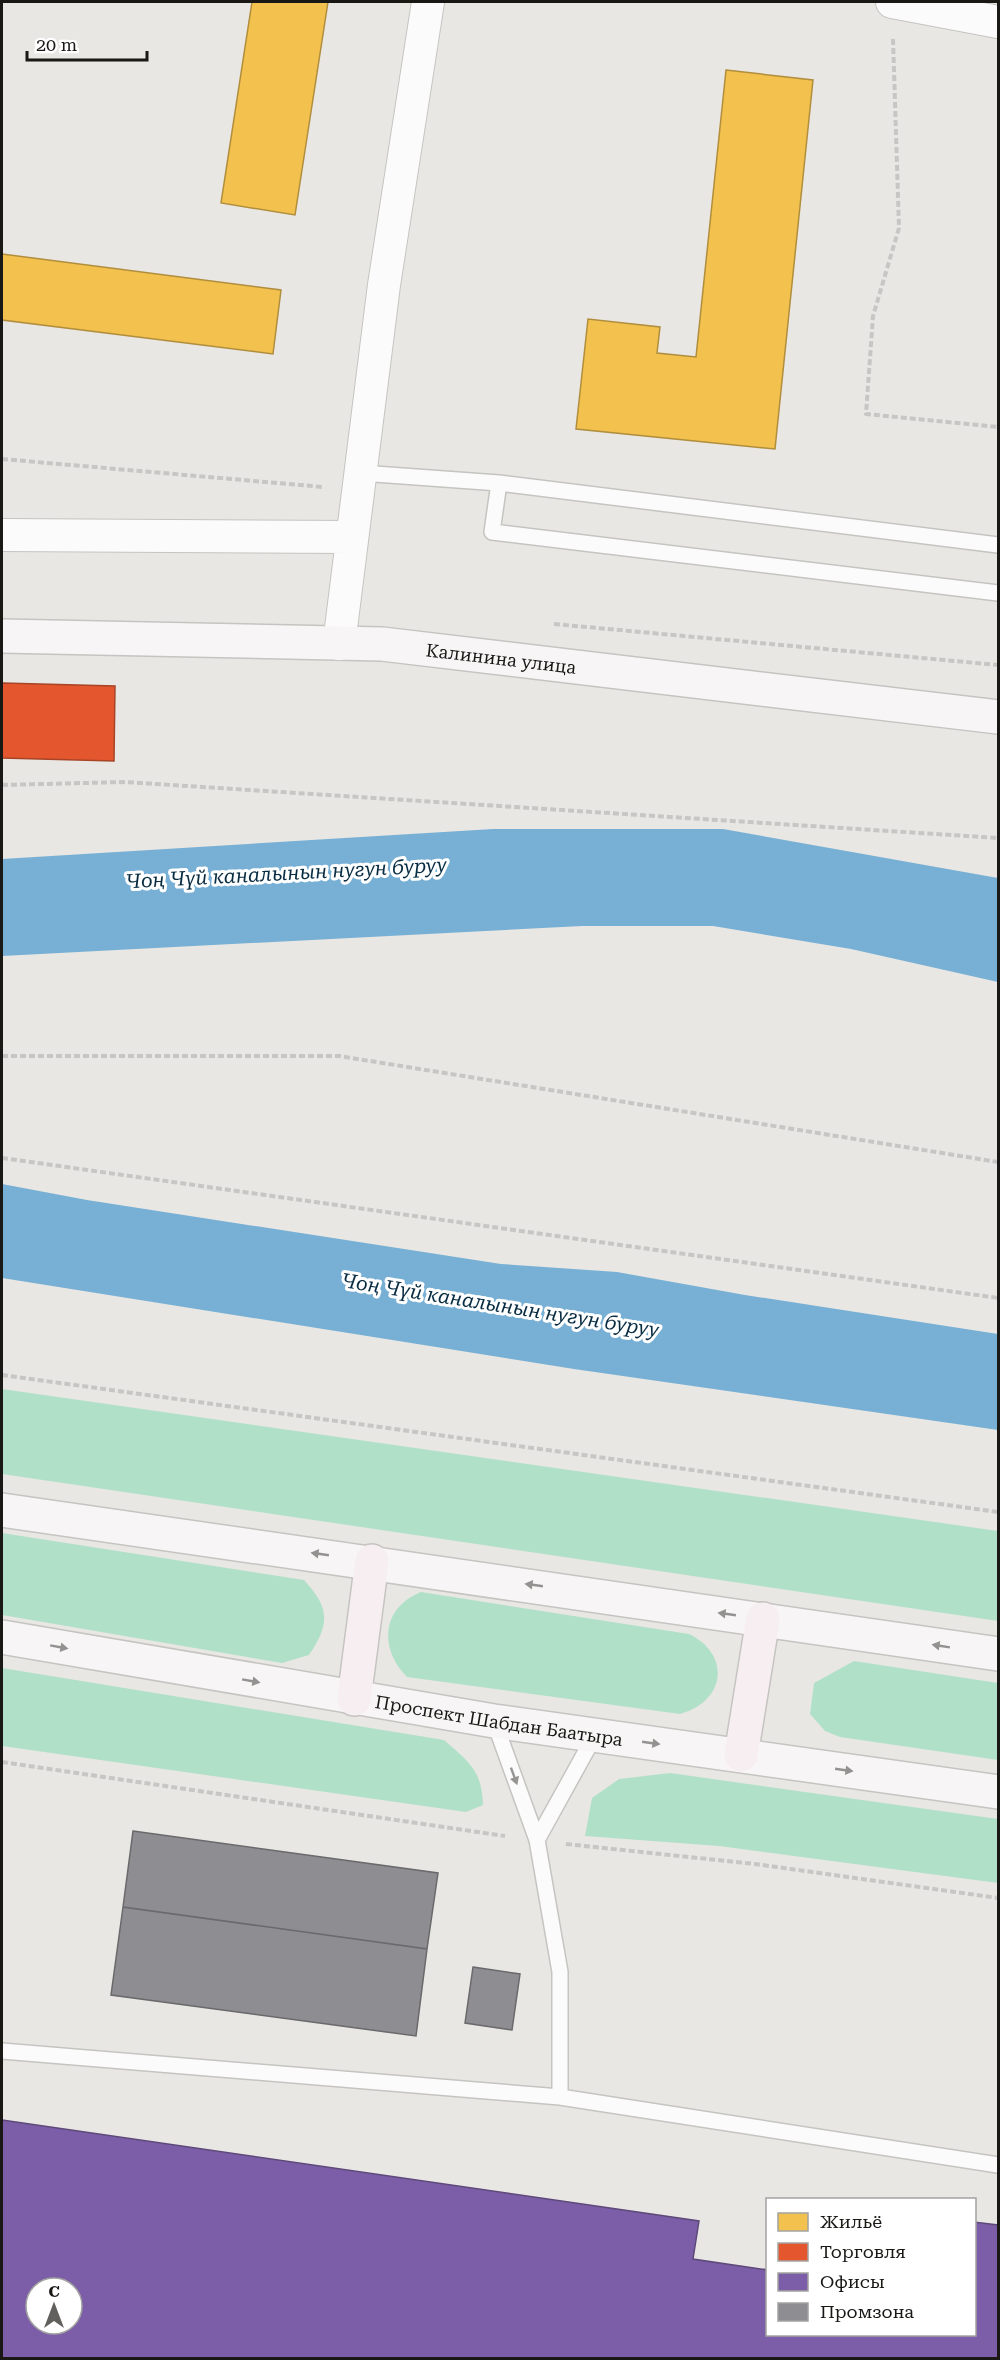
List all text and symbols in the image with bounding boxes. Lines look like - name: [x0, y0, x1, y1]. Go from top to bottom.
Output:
- scale bar: [27, 24, 147, 62]
- text: 20 m: [36, 34, 77, 55]
- street label: Калинина улица: [425, 639, 578, 677]
- water label: Чоң Чүй каналынын нугун буруу: [125, 853, 448, 893]
- water label: Чоң Чүй каналынын нугун буруу: [339, 1268, 661, 1342]
- one-way arrow: [311, 1550, 330, 1559]
- one-way arrow: [524, 1581, 543, 1590]
- one-way arrow: [717, 1609, 736, 1618]
- one-way arrow: [931, 1641, 950, 1650]
- one-way arrow: [50, 1643, 69, 1652]
- one-way arrow: [242, 1677, 261, 1686]
- street label: Проспект Шабдан Баатыра: [374, 1690, 624, 1750]
- one-way arrow: [642, 1738, 661, 1747]
- one-way arrow: [835, 1765, 854, 1774]
- one-way arrow: [509, 1767, 519, 1785]
- legend: [766, 2198, 976, 2336]
- text: Жильё: [820, 2211, 882, 2232]
- text: Торговля: [820, 2241, 906, 2262]
- text: Офисы: [820, 2271, 885, 2292]
- north arrow: [24, 2276, 84, 2336]
- text: С: [48, 2282, 60, 2301]
- text: Промзона: [820, 2301, 914, 2322]

